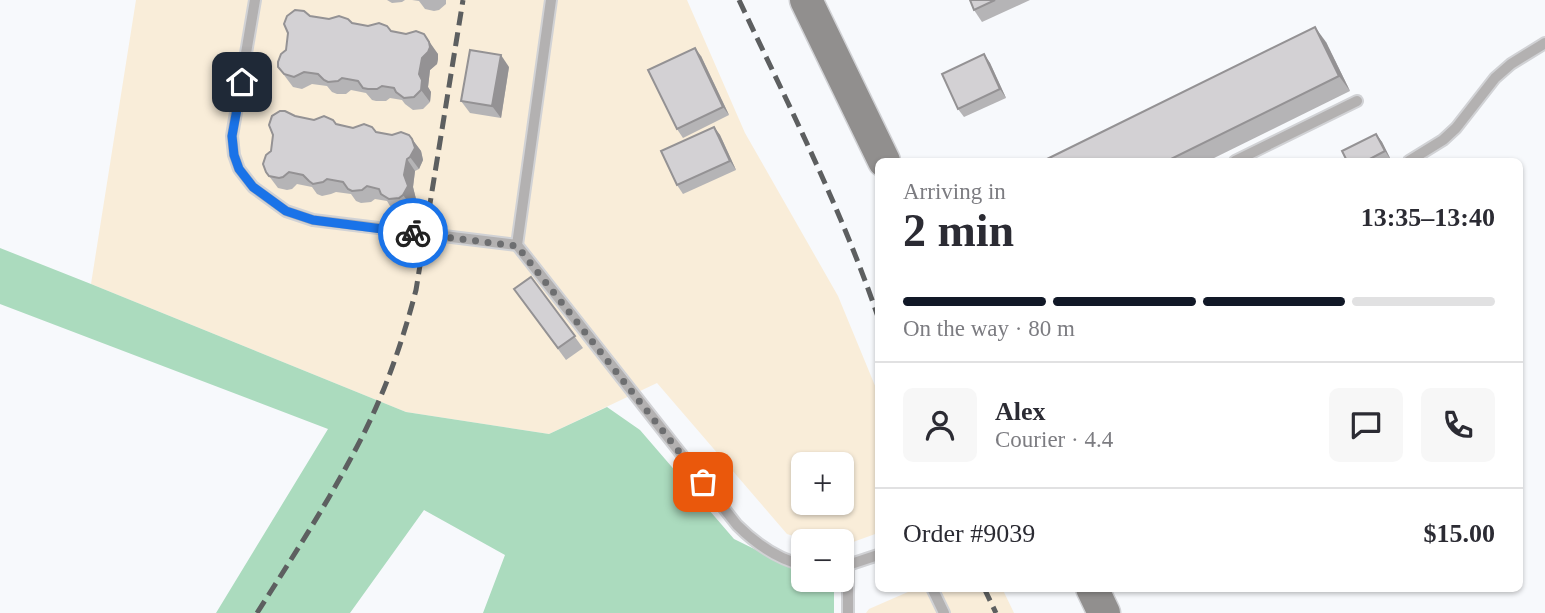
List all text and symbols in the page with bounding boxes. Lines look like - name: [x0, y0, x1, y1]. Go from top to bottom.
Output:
- pin: [212, 52, 272, 112]
- icon: home: [223, 63, 261, 101]
- text: Arriving in: [903, 179, 1006, 204]
- courier: [378, 198, 448, 268]
- text: 13:35–13:40: [1361, 203, 1495, 232]
- text: 2 min: [903, 205, 1014, 256]
- icon: bike: [394, 214, 432, 252]
- text: On the way · 80 m: [903, 316, 1075, 341]
- button: person: [903, 388, 977, 462]
- button: chat: [1329, 388, 1403, 462]
- button: phone: [1421, 388, 1495, 462]
- text: Alex: [995, 397, 1046, 426]
- text: Courier · 4.4: [995, 427, 1113, 452]
- pin: [673, 452, 733, 512]
- map controls: [791, 452, 854, 592]
- button: +: [791, 452, 854, 515]
- icon: bag: [684, 463, 722, 501]
- text: Order #9039: [903, 519, 1035, 548]
- text: $15.00: [1424, 519, 1495, 548]
- button: −: [791, 529, 854, 592]

